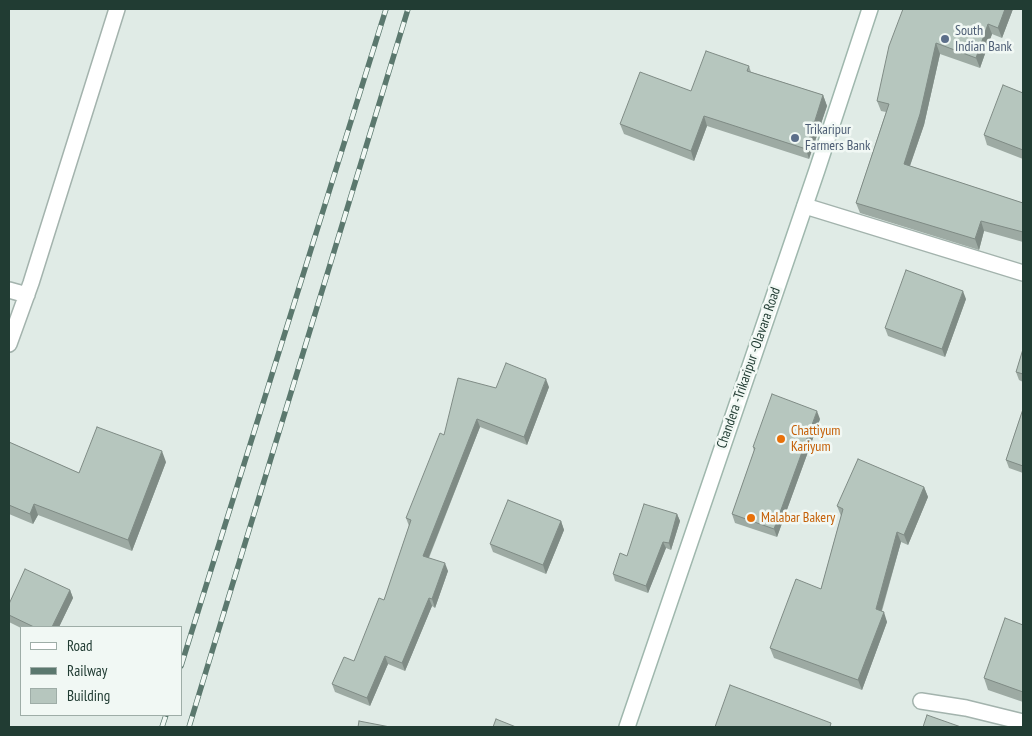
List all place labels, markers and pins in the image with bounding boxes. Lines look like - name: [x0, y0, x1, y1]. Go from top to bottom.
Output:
- place label: South Indian Bank: [955, 23, 1012, 56]
- marker: South Indian Bank: [939, 33, 951, 45]
- place label: Trikaripur Farmers Bank: [805, 122, 870, 154]
- marker: Trikaripur Farmers Bank: [789, 132, 801, 144]
- place label: Chattiyum Kariyum: [791, 423, 840, 456]
- marker: Chattiyum Kariyum: [775, 433, 787, 445]
- place label: Malabar Bakery: [761, 510, 835, 526]
- marker: Malabar Bakery: [745, 512, 757, 524]

